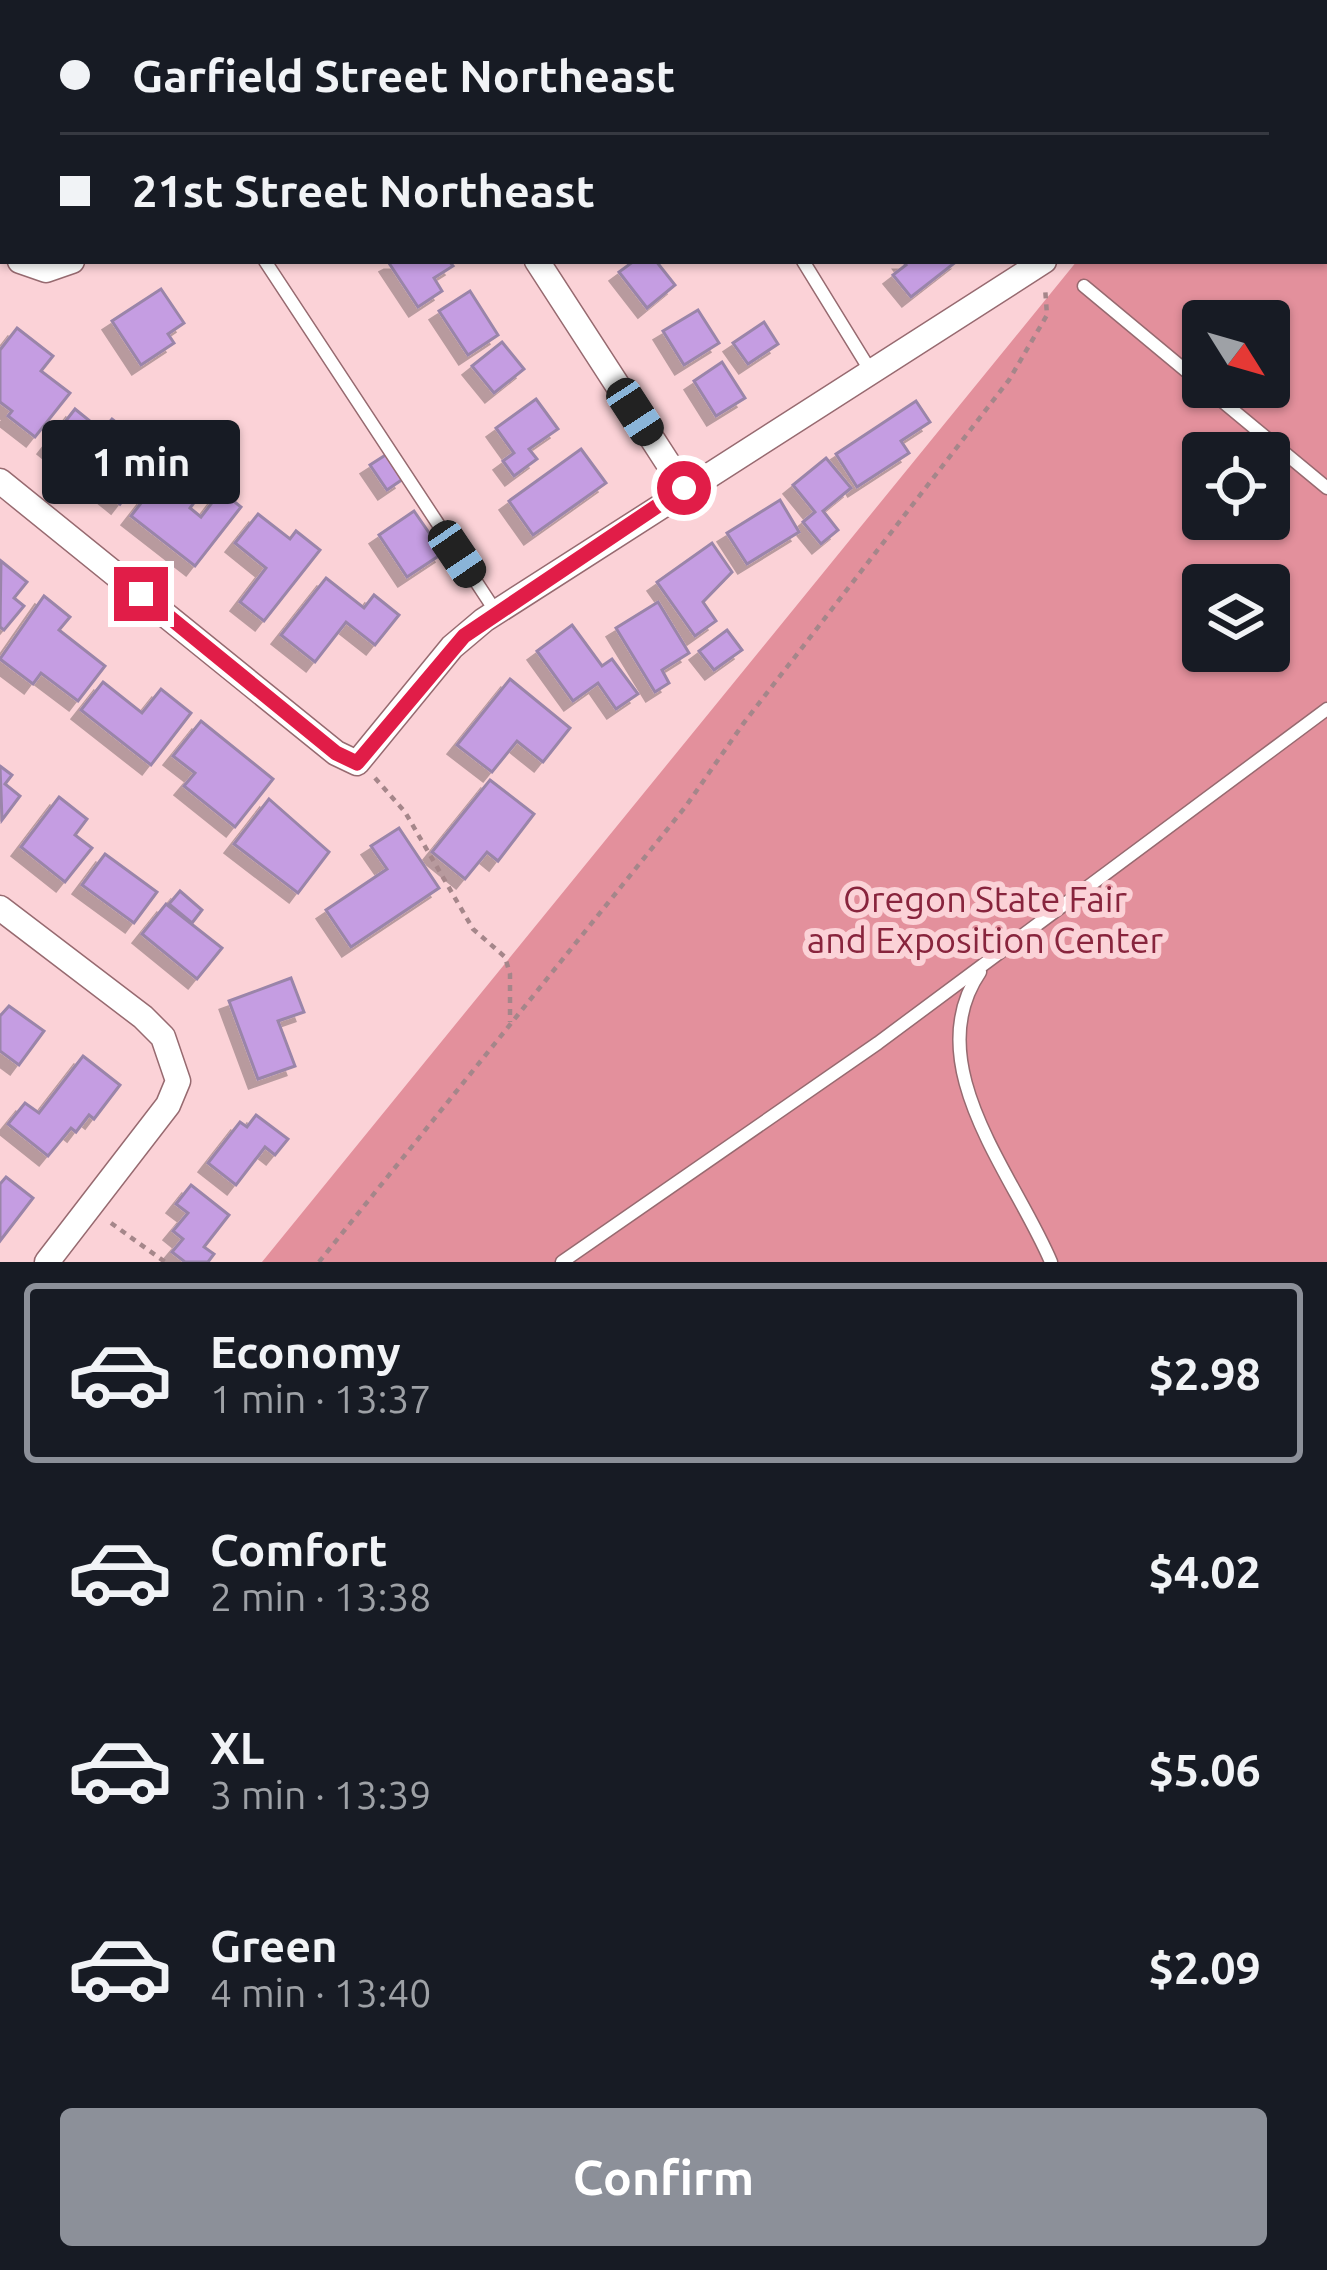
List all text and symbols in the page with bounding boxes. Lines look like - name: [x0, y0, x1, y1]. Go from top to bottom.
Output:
- text: Garfield Street Northeast: [132, 50, 675, 101]
- text: 21st Street Northeast: [132, 165, 595, 216]
- north arrow: [1182, 300, 1290, 408]
- map controls: [1182, 300, 1290, 672]
- car: [600, 372, 670, 452]
- callout: 1 min: [42, 420, 240, 504]
- button: locate: [1182, 432, 1290, 540]
- text: 1 min: [92, 440, 190, 483]
- route start: [657, 461, 711, 515]
- car: [422, 514, 492, 594]
- button: layers: [1182, 564, 1290, 672]
- route end: [114, 567, 168, 621]
- park label: Oregon State Fair and Exposition Center: [807, 878, 1164, 960]
- icon: car: [66, 1319, 174, 1427]
- text: Economy: [210, 1326, 401, 1377]
- text: $2.98: [1148, 1348, 1261, 1399]
- text: 1 min · 13:37: [210, 1377, 431, 1420]
- icon: car: [66, 1517, 174, 1625]
- text: Comfort: [210, 1524, 387, 1575]
- text: $4.02: [1148, 1546, 1261, 1597]
- text: 2 min · 13:38: [210, 1575, 431, 1618]
- icon: car: [66, 1715, 174, 1823]
- text: XL: [210, 1722, 264, 1773]
- text: $5.06: [1148, 1744, 1261, 1795]
- text: 3 min · 13:39: [210, 1773, 431, 1816]
- icon: car: [66, 1913, 174, 2021]
- text: Green: [210, 1920, 337, 1971]
- text: $2.09: [1148, 1942, 1261, 1993]
- text: 4 min · 13:40: [210, 1971, 431, 2014]
- button: Confirm: [60, 2108, 1267, 2246]

